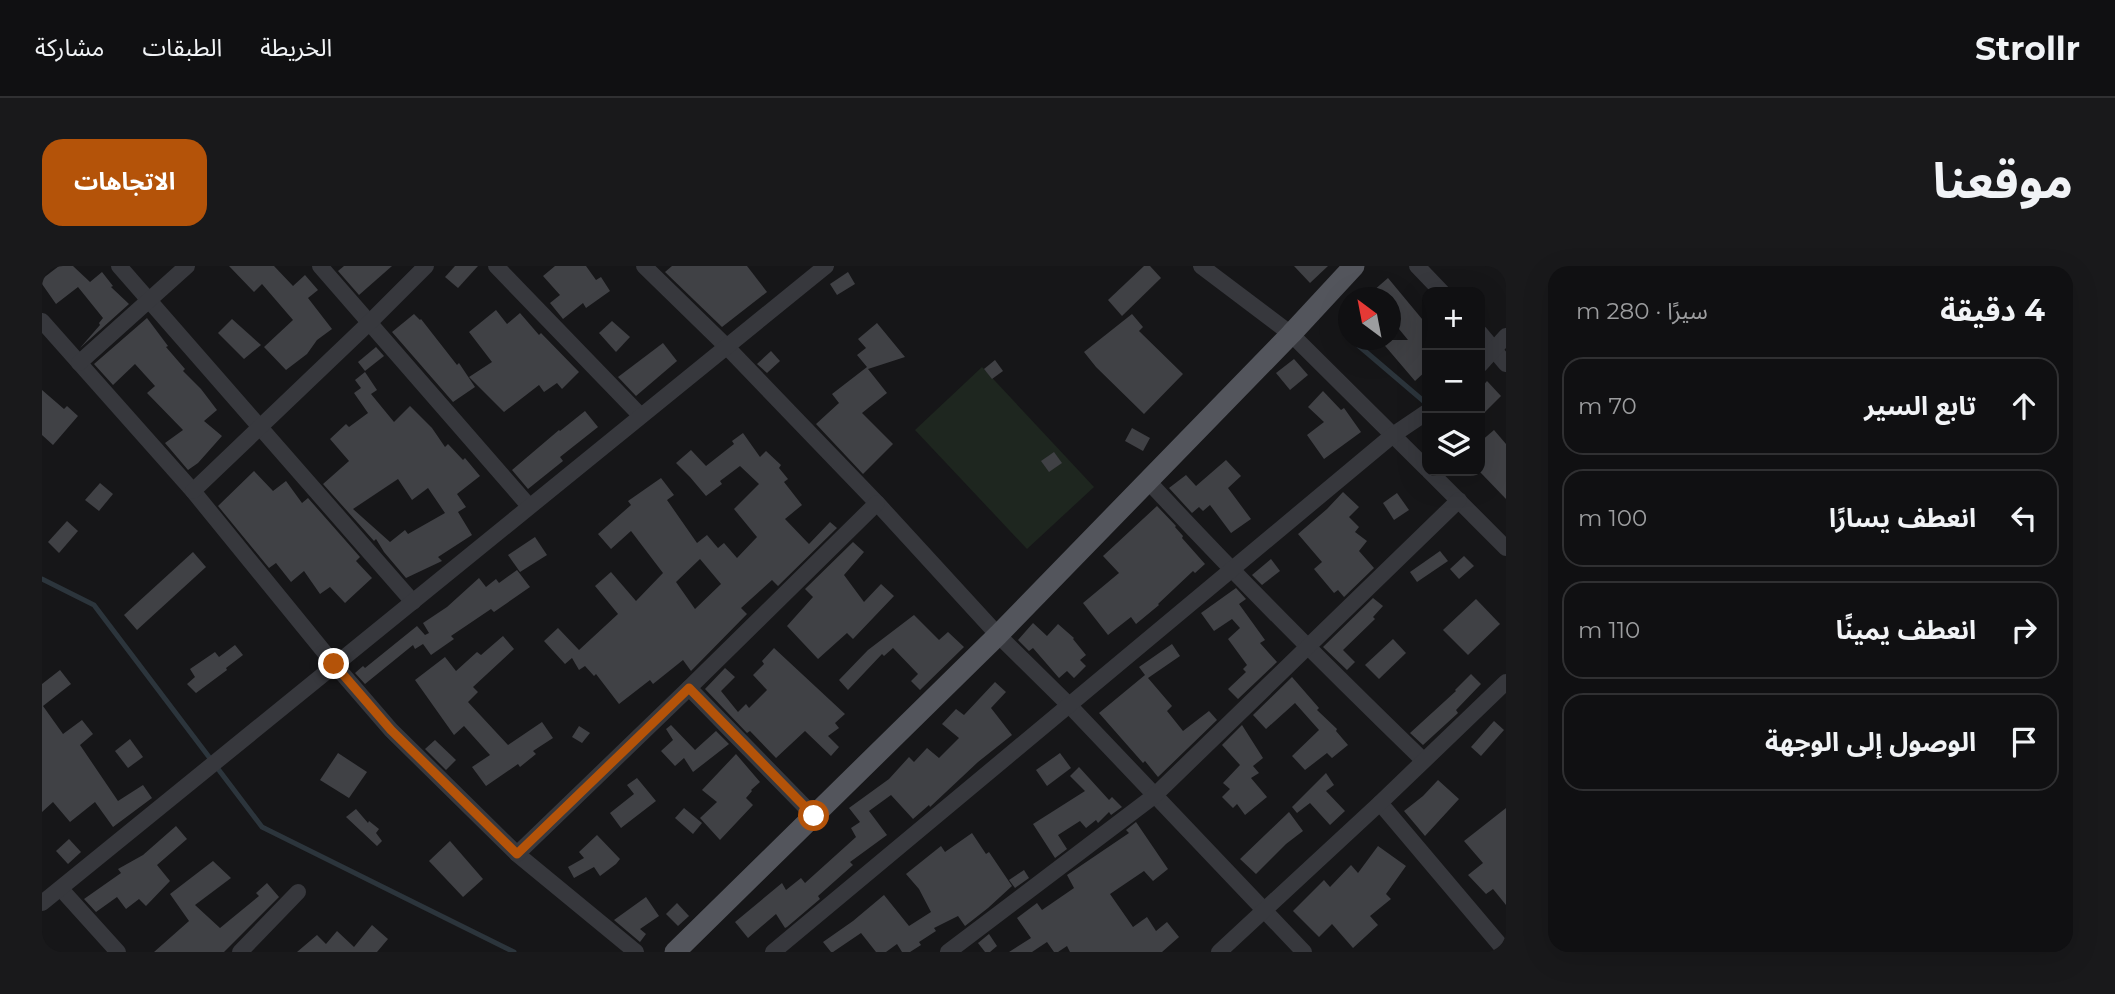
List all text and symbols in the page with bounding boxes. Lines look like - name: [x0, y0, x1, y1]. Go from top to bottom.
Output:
- text: Strollr: [1975, 28, 2080, 68]
- text: مشاركة: [35, 33, 104, 62]
- text: الطبقات: [142, 33, 222, 62]
- text: الخريطة: [260, 33, 332, 62]
- button: الاتجاهات: [42, 139, 207, 226]
- text: موقعنا: [1933, 151, 2073, 210]
- north arrow: [1338, 287, 1401, 350]
- map controls: [1422, 287, 1485, 476]
- button: +: [1422, 287, 1485, 350]
- text: 4 دقيقة: [1940, 292, 2045, 329]
- text: سيرًا · 280 m: [1576, 297, 1708, 325]
- button: −: [1422, 350, 1485, 413]
- icon: ahead: [2005, 387, 2043, 425]
- text: تابع السير: [1864, 390, 1976, 422]
- text: 70 m: [1578, 392, 1637, 420]
- button: layers: [1422, 413, 1485, 476]
- icon: left: [2005, 499, 2043, 537]
- text: انعطف يسارًا: [1829, 502, 1976, 534]
- text: 100 m: [1578, 504, 1647, 532]
- icon: right: [2005, 611, 2043, 649]
- text: انعطف يمينًا: [1836, 614, 1976, 646]
- text: 110 m: [1578, 616, 1640, 644]
- route end: [318, 648, 349, 679]
- icon: arrive: [2005, 723, 2043, 761]
- text: الوصول إلى الوجهة: [1765, 726, 1976, 758]
- route start: [798, 800, 829, 831]

